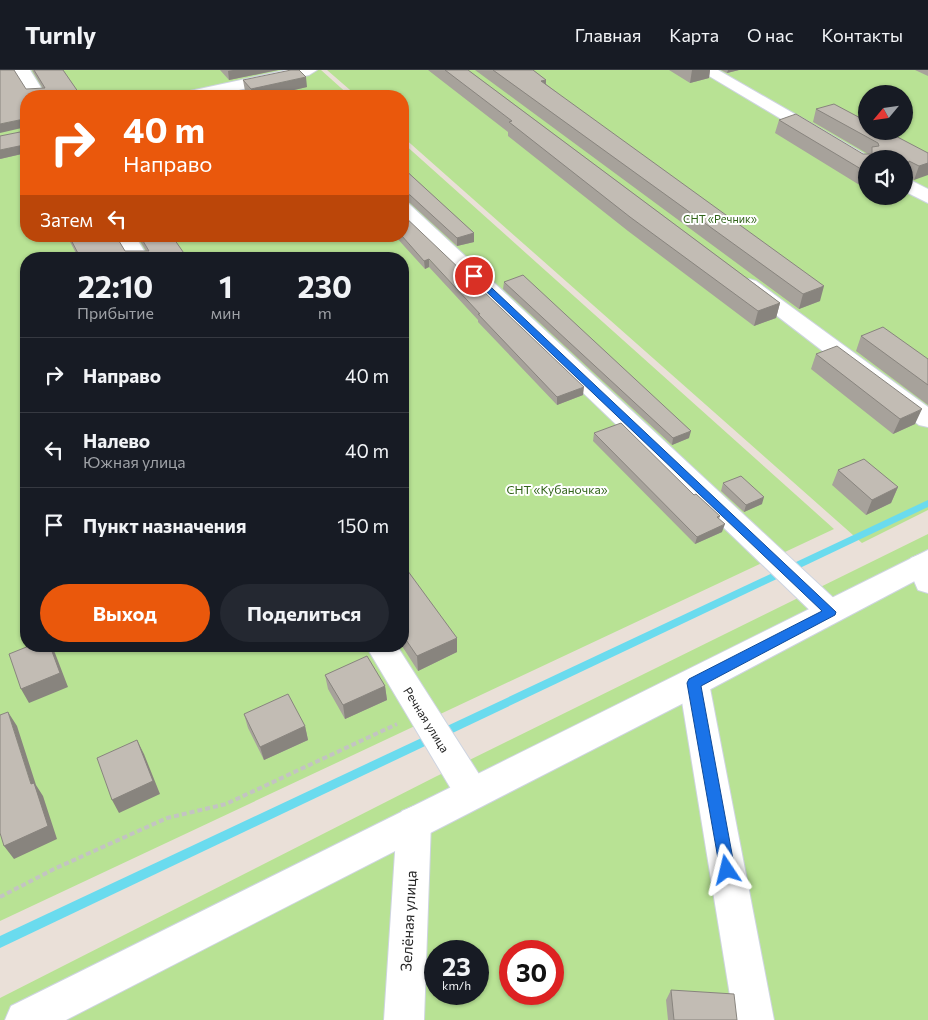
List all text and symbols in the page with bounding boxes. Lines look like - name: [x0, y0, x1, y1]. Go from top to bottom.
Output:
- text: Turnly: [25, 20, 96, 49]
- text: Главная: [575, 24, 641, 46]
- text: Карта: [669, 24, 719, 46]
- text: О нас: [747, 24, 794, 46]
- text: Контакты: [822, 24, 903, 46]
- north arrow: [858, 85, 912, 140]
- map controls: [858, 85, 913, 205]
- text: 40 m: [123, 107, 205, 150]
- icon: right: [40, 110, 105, 175]
- text: Направо: [123, 150, 213, 177]
- button: sound: [858, 150, 913, 205]
- icon: left: [103, 205, 131, 233]
- text: Затем: [40, 208, 93, 231]
- park label: СНТ «Речник»: [683, 212, 757, 225]
- pin: [453, 255, 495, 297]
- icon: arrive: [460, 262, 488, 290]
- text: 22:10: [78, 267, 153, 304]
- text: 1: [219, 267, 232, 304]
- text: 230: [298, 267, 352, 304]
- text: Прибытие: [77, 303, 154, 322]
- text: мин: [211, 303, 241, 322]
- text: m: [318, 303, 332, 322]
- icon: right: [40, 361, 68, 389]
- text: Направо: [83, 364, 161, 387]
- text: 40 m: [345, 364, 389, 387]
- text: Налево: [83, 429, 150, 452]
- icon: left: [40, 436, 68, 464]
- text: 40 m: [345, 439, 389, 462]
- text: Южная улица: [83, 452, 186, 471]
- park label: СНТ «Кубаночка»: [506, 482, 608, 496]
- icon: arrive: [40, 511, 68, 539]
- text: Пункт назначения: [83, 514, 246, 537]
- text: 150 m: [337, 514, 389, 537]
- button: Выход: [40, 584, 210, 642]
- button: Поделиться: [220, 584, 389, 642]
- street label: Речная улица: [401, 684, 453, 755]
- position arrow: [700, 843, 752, 895]
- street label: Зелёная улица: [396, 870, 420, 972]
- speed limit sign: 30: [499, 940, 564, 1005]
- text: 23: [442, 951, 471, 981]
- text: km/h: [442, 978, 471, 992]

